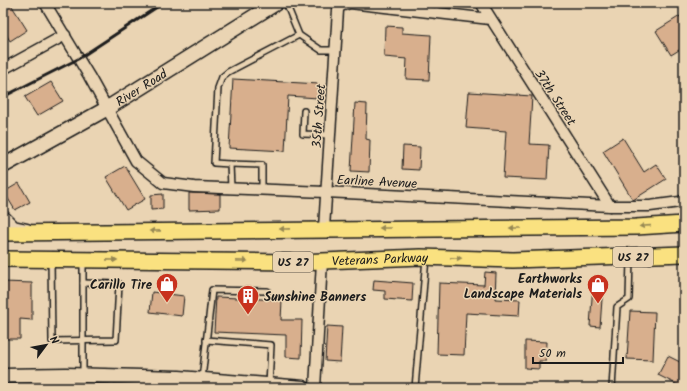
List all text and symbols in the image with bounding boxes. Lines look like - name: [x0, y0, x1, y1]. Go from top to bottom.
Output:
- street label: River Road: [112, 64, 172, 113]
- street label: 37th Street: [529, 65, 581, 131]
- street label: 35th Street: [307, 82, 332, 149]
- street label: Earline Avenue: [336, 170, 418, 195]
- one-way arrow: [639, 223, 651, 230]
- one-way arrow: [378, 225, 391, 231]
- one-way arrow: [508, 225, 521, 231]
- one-way arrow: [278, 226, 291, 232]
- one-way arrow: [148, 228, 161, 234]
- road number: US 27: [613, 247, 653, 267]
- street label: Veterans Parkway: [331, 248, 429, 273]
- road number: US 27: [273, 252, 313, 272]
- one-way arrow: [450, 255, 463, 261]
- one-way arrow: [106, 257, 119, 263]
- one-way arrow: [236, 258, 248, 265]
- place label: Earthworks Landscape Materials: [464, 269, 582, 305]
- shop icon: Carillo Tire: [154, 271, 180, 304]
- shop icon: Earthworks Landscape Materials: [585, 272, 611, 305]
- place label: Carillo Tire: [90, 275, 153, 296]
- building icon: Sunshine Banners: [235, 283, 261, 316]
- place label: Sunshine Banners: [264, 287, 366, 308]
- north arrow: [26, 325, 66, 365]
- text: N: [44, 333, 63, 348]
- scale bar: [533, 339, 623, 365]
- text: 50 m: [539, 344, 566, 363]

